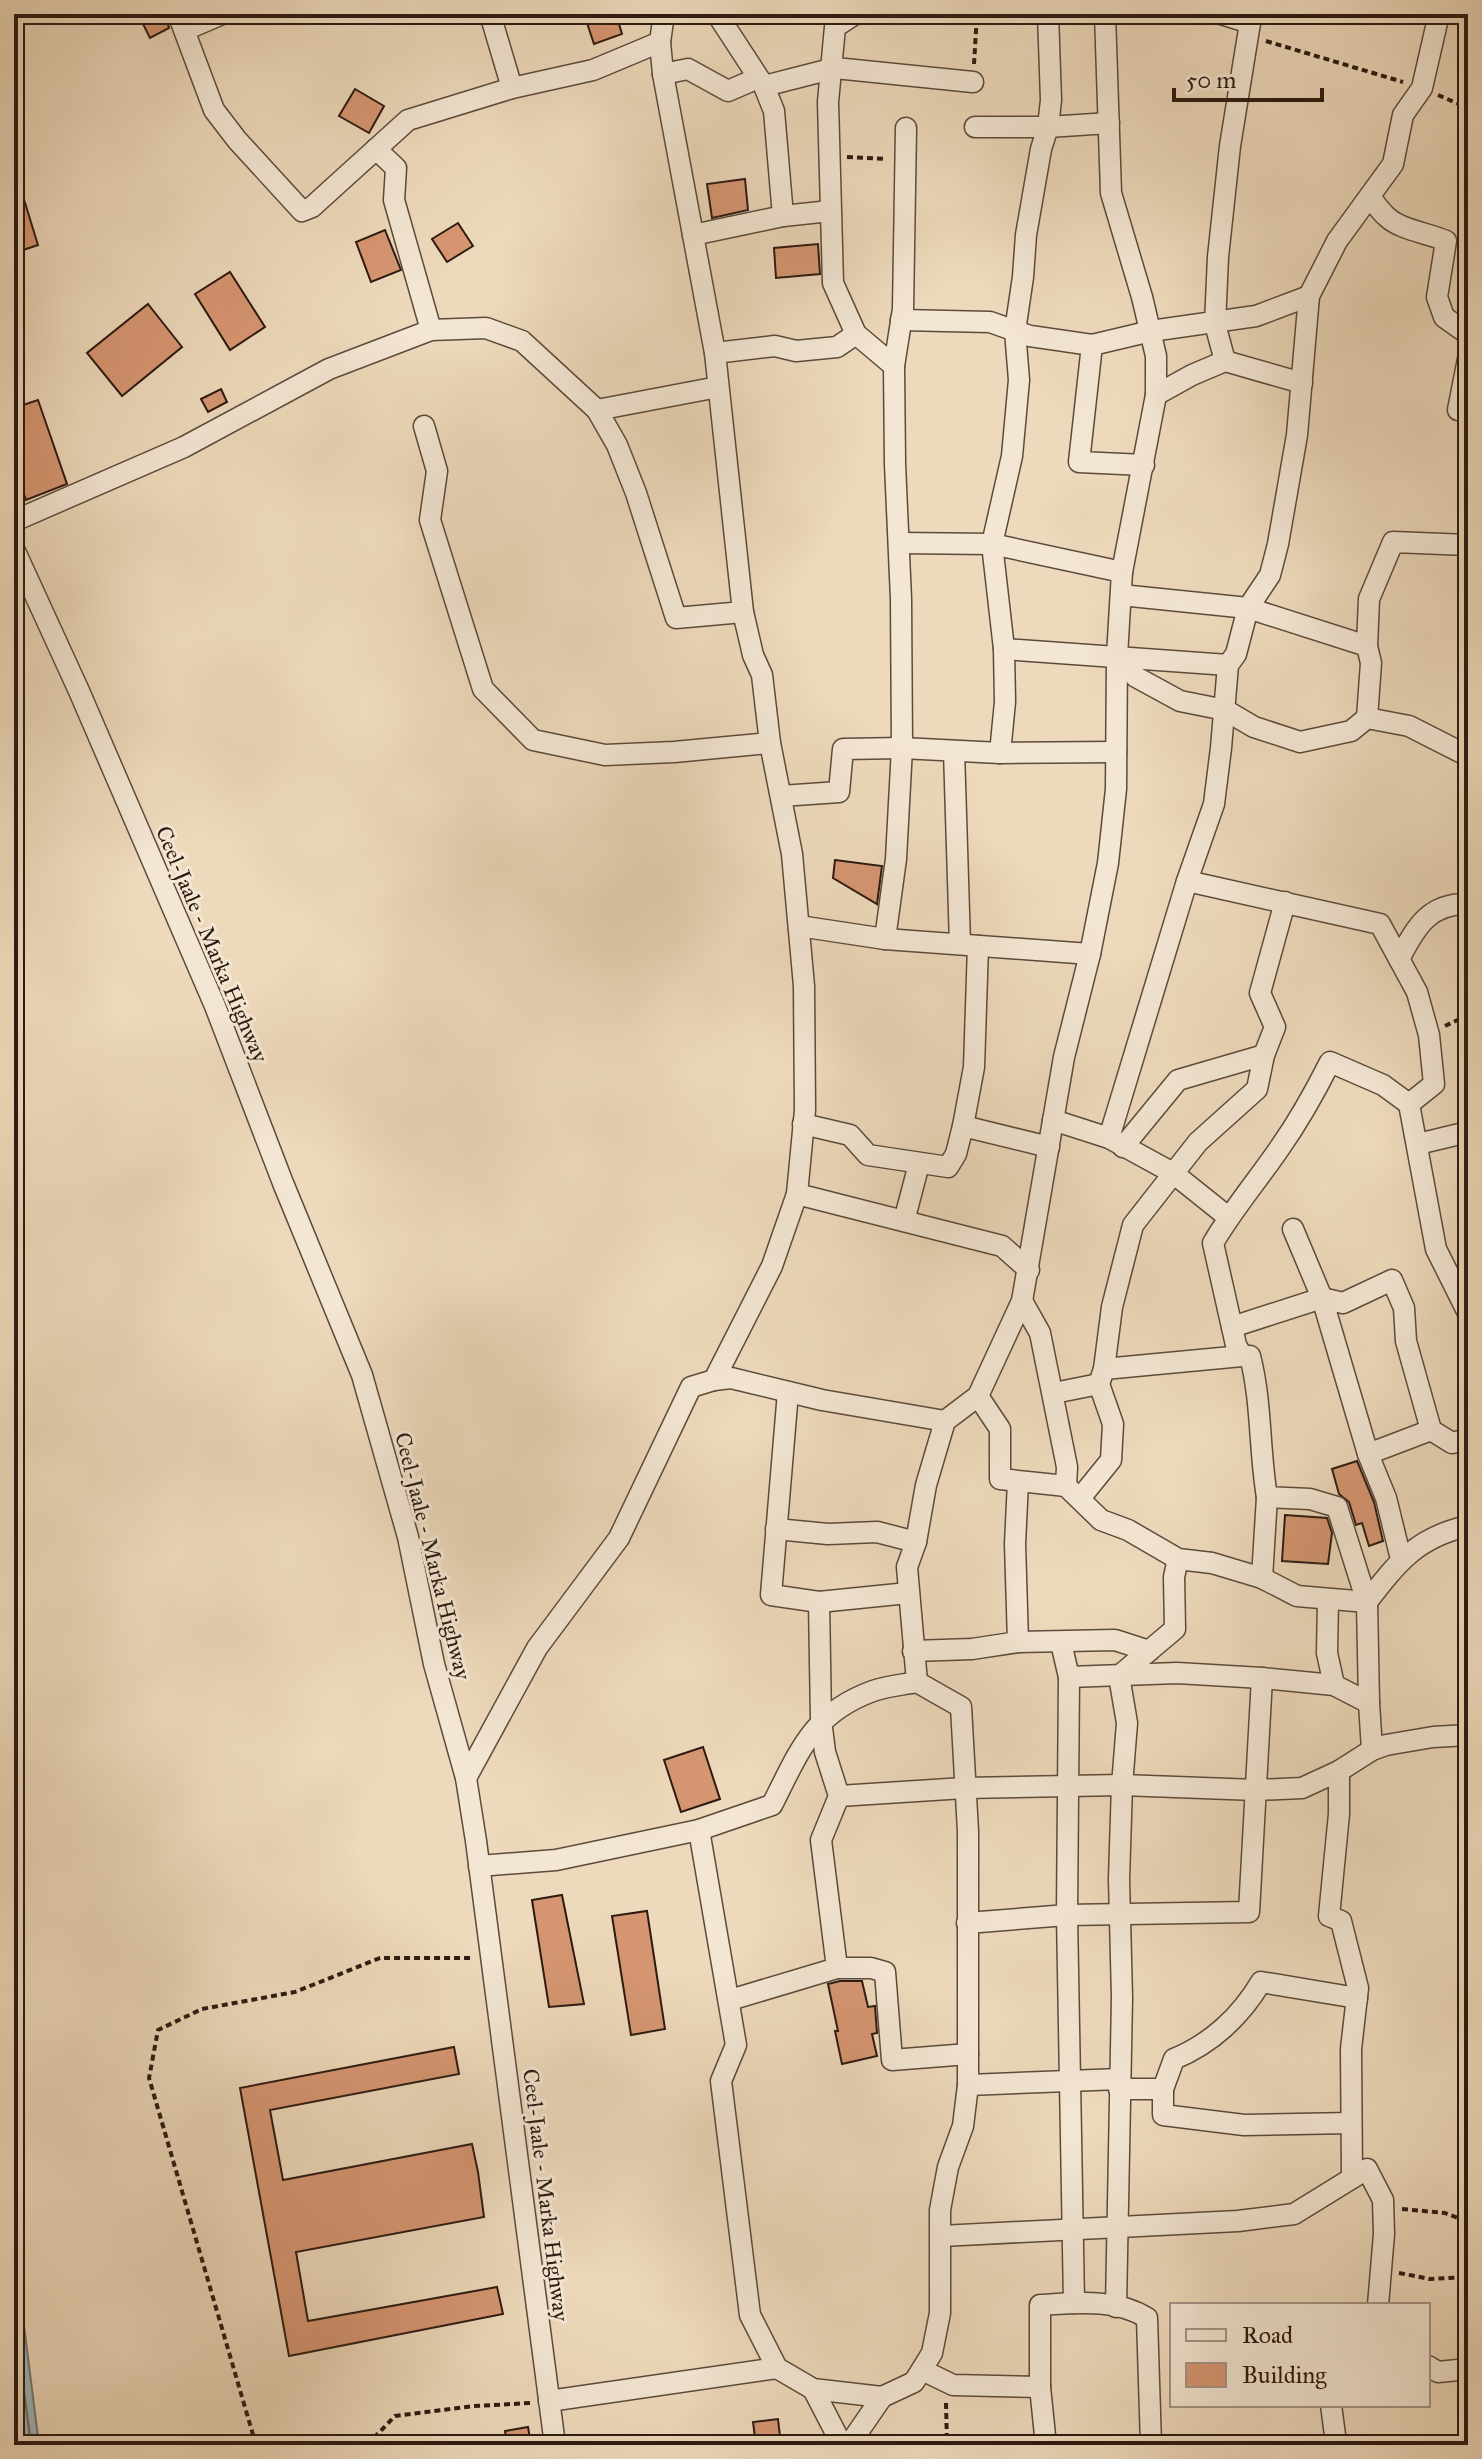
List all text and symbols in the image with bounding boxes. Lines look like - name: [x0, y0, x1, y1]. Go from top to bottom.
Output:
- scale bar: [1174, 52, 1322, 102]
- text: 50 m: [1186, 65, 1236, 95]
- street label: Ceel-Jaale - Marka Highway: [150, 822, 274, 1067]
- street label: Ceel-Jaale - Marka Highway: [389, 1429, 477, 1683]
- street label: Ceel-Jaale - Marka Highway: [517, 2067, 575, 2323]
- legend: [1170, 2303, 1430, 2407]
- text: Road: [1242, 2320, 1293, 2350]
- text: Building: [1242, 2360, 1327, 2390]

